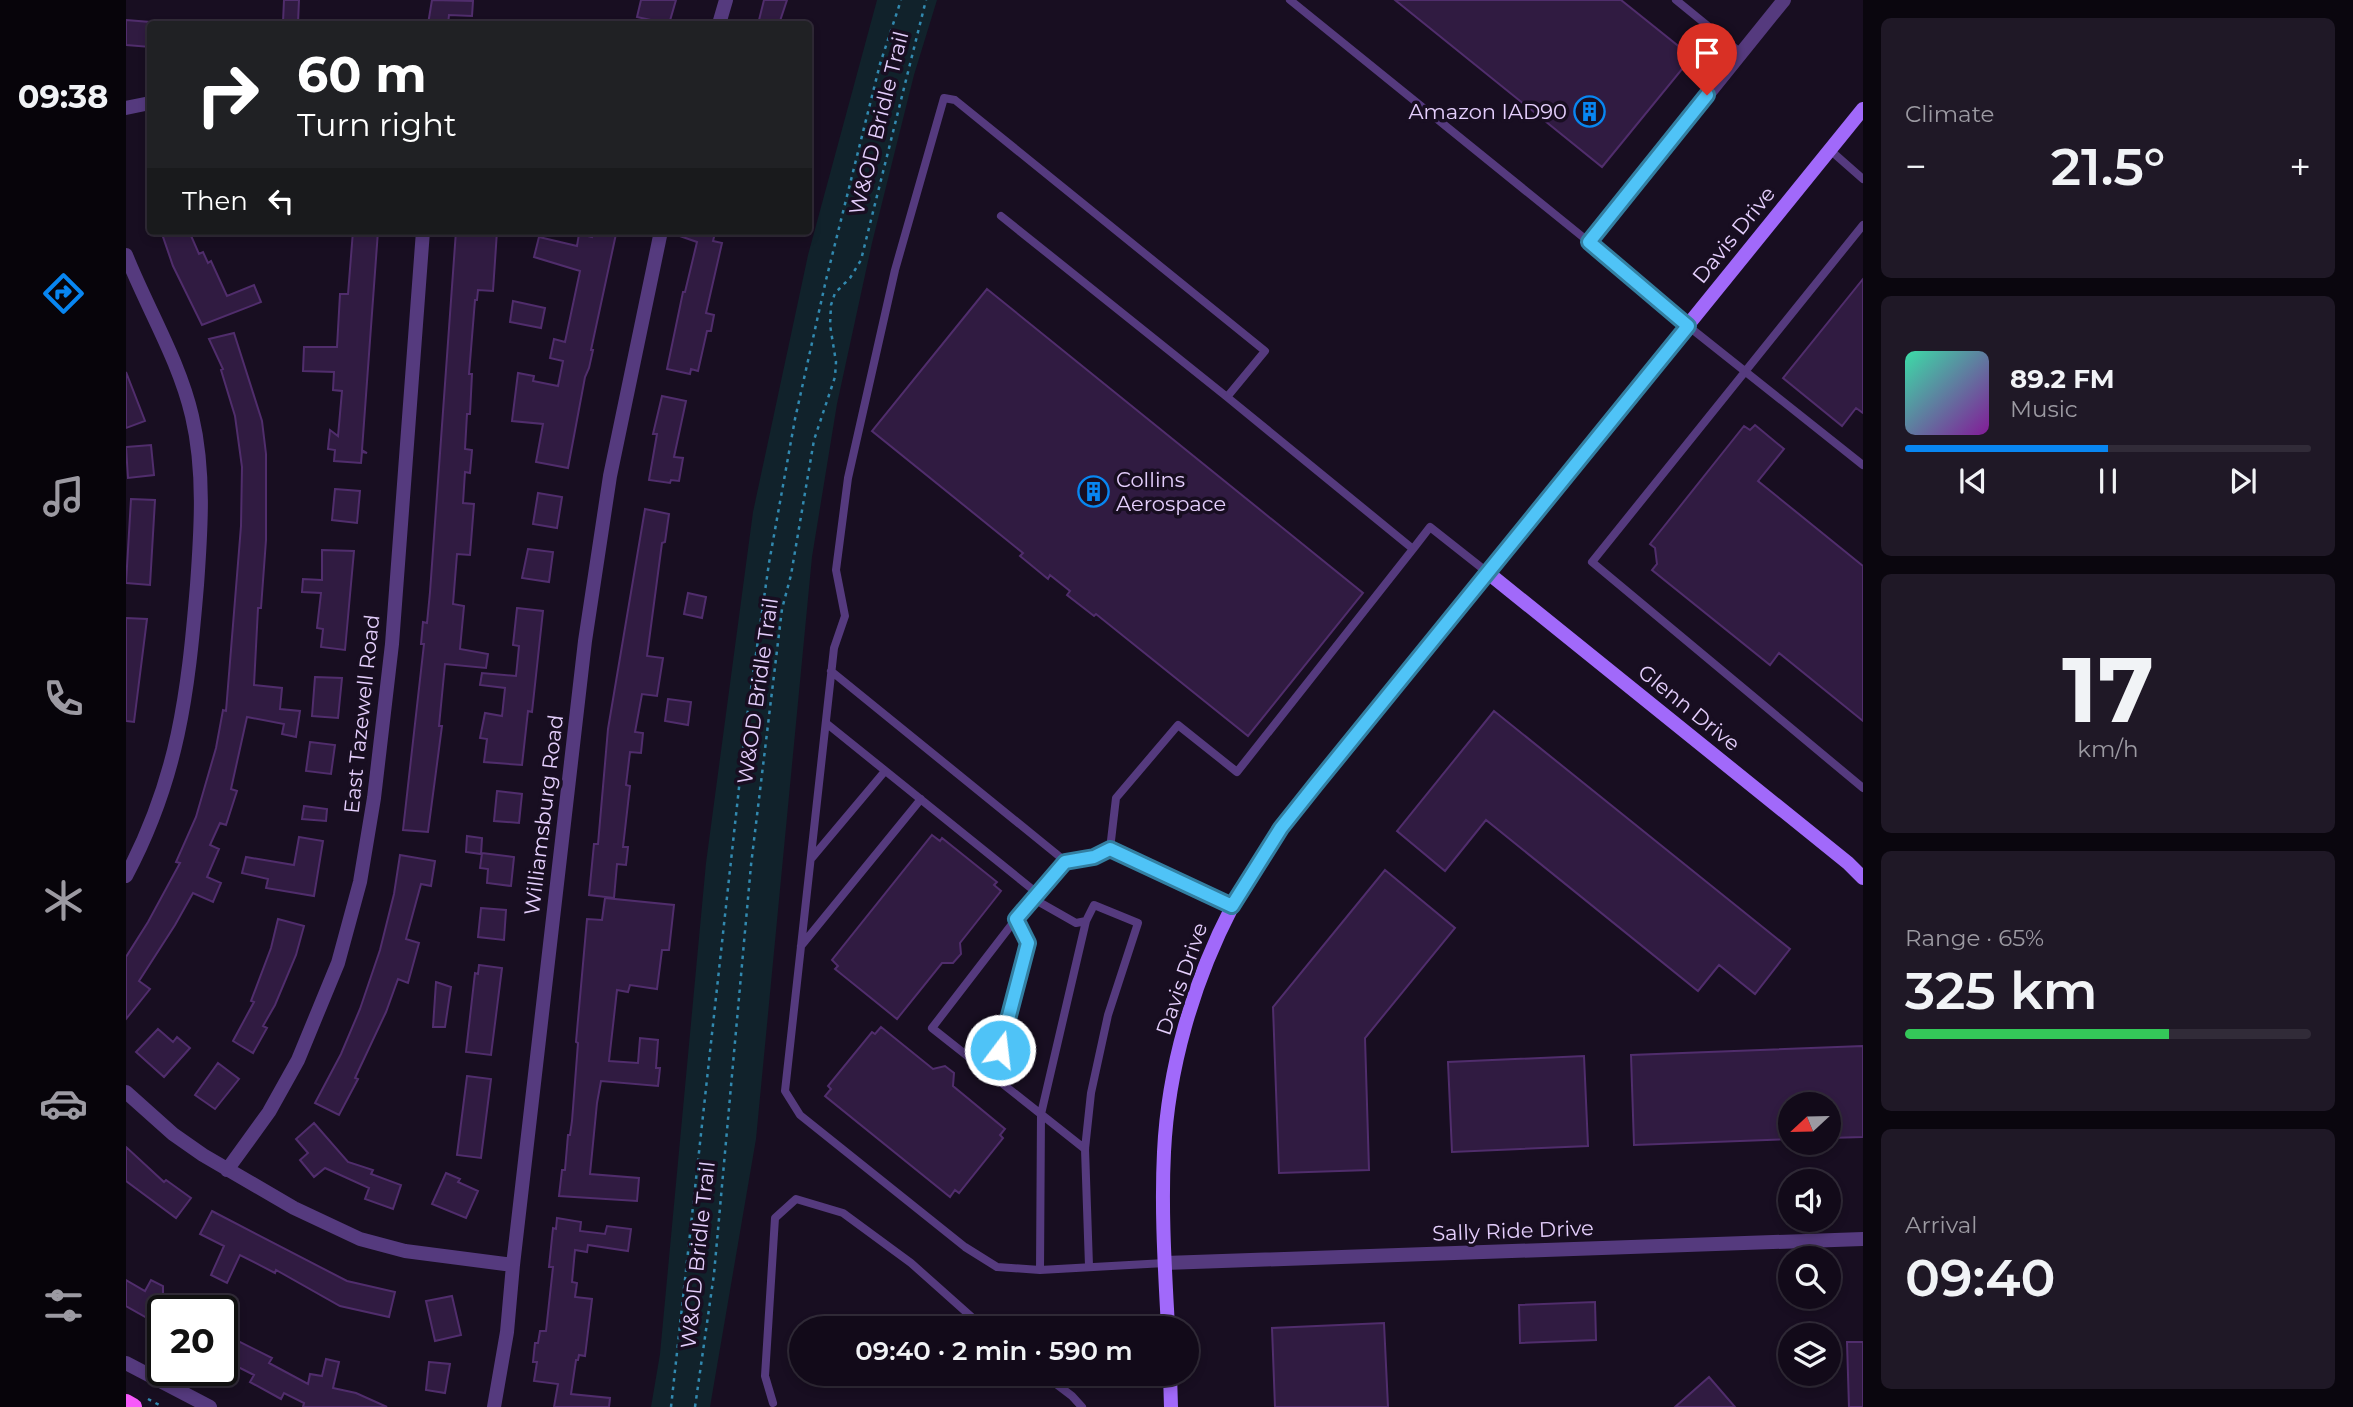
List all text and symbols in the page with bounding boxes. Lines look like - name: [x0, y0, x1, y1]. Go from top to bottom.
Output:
- pin: [1677, 23, 1737, 95]
- street label: W&OD Bridle Trail: [844, 29, 913, 217]
- icon: arrive: [1688, 34, 1726, 72]
- text: 60 m: [297, 45, 427, 104]
- icon: right: [182, 49, 273, 140]
- text: 09:38: [18, 77, 108, 116]
- building icon: Amazon IAD90: [1573, 95, 1607, 129]
- place label: Amazon IAD90: [1408, 99, 1567, 124]
- text: Climate: [1905, 100, 1994, 128]
- text: Turn right: [297, 105, 457, 144]
- text: 21.5°: [2051, 135, 2165, 198]
- text: −: [1905, 143, 1927, 190]
- text: +: [2289, 143, 2311, 190]
- street label: Davis Drive: [1687, 181, 1780, 288]
- icon: left: [262, 182, 300, 220]
- text: Then: [182, 185, 248, 217]
- icon: directions: [39, 269, 88, 318]
- text: 89.2 FM: [2010, 363, 2115, 395]
- text: Music: [2010, 395, 2078, 423]
- icon: previous: [1954, 462, 1992, 500]
- icon: pause: [2089, 462, 2127, 500]
- icon: next: [2224, 462, 2262, 500]
- place label: Collins Aerospace: [1116, 467, 1226, 516]
- icon: music: [39, 472, 88, 521]
- building icon: Collins Aerospace: [1076, 475, 1110, 509]
- street label: W&OD Bridle Trail: [732, 596, 783, 786]
- street label: East Tazewell Road: [339, 613, 384, 815]
- text: 17: [2062, 634, 2154, 745]
- street label: Glenn Drive: [1633, 659, 1745, 756]
- icon: phone: [39, 674, 88, 723]
- street label: Williamsburg Road: [519, 713, 568, 917]
- text: km/h: [2077, 735, 2139, 763]
- icon: climate: [39, 876, 88, 925]
- street label: Davis Drive: [1151, 919, 1212, 1038]
- text: Range · 65%: [1905, 924, 2044, 952]
- text: 325 km: [1905, 959, 2098, 1022]
- position arrow: [963, 1013, 1037, 1087]
- icon: car: [39, 1079, 88, 1128]
- north arrow: [1778, 1092, 1841, 1155]
- map controls: [1778, 1092, 1841, 1386]
- street label: W&OD Bridle Trail: [675, 1160, 720, 1350]
- button: sound: [1778, 1169, 1841, 1232]
- text: Arrival: [1905, 1211, 1978, 1239]
- street label: Sally Ride Drive: [1432, 1215, 1594, 1246]
- button: search: [1778, 1246, 1841, 1309]
- text: 09:40: [1905, 1246, 2056, 1309]
- icon: filters: [39, 1281, 88, 1330]
- speed limit sign: 20: [147, 1295, 238, 1386]
- button: layers: [1778, 1323, 1841, 1386]
- text: 09:40 · 2 min · 590 m: [855, 1335, 1133, 1367]

